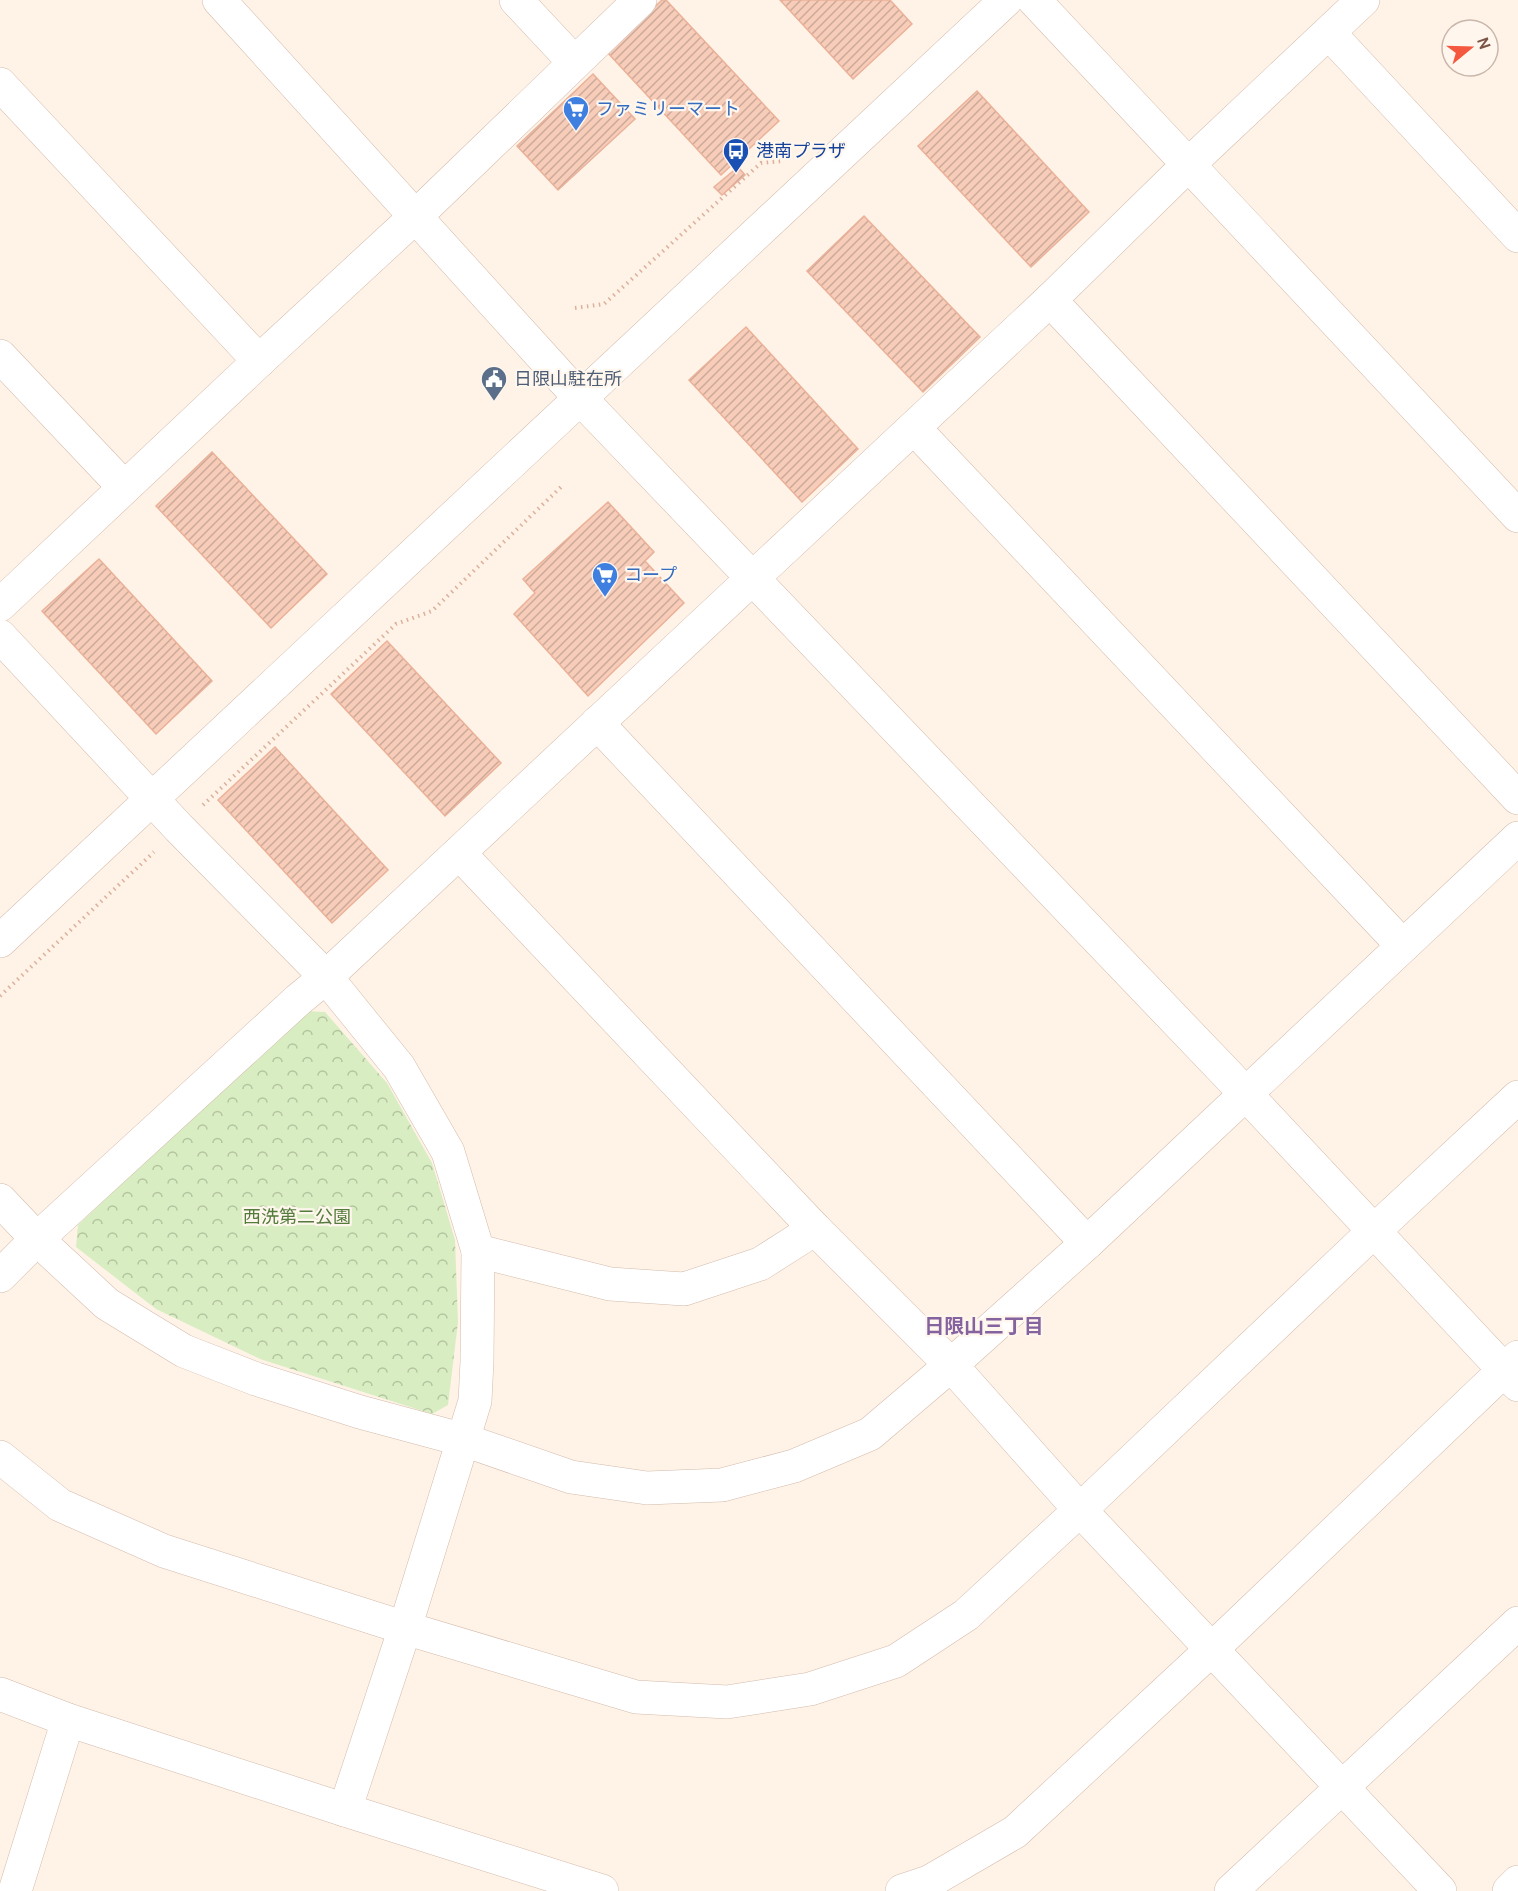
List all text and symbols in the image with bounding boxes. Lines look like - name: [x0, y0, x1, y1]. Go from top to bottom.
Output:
- north arrow: [1440, 18, 1500, 78]
- text: N: [1473, 35, 1495, 52]
- supermarket icon: ファミリーマート: [561, 94, 591, 132]
- place label: ファミリーマート: [596, 98, 740, 120]
- bus stop icon: 港南プラザ: [721, 136, 751, 174]
- place label: 港南プラザ: [756, 140, 846, 162]
- public building icon: 日限山駐在所: [479, 364, 509, 402]
- place label: 日限山駐在所: [514, 368, 622, 390]
- supermarket icon: コープ: [590, 560, 620, 598]
- place label: コープ: [624, 564, 677, 586]
- park label: 西洗第二公園: [243, 1206, 351, 1228]
- district label: 日限山三丁目: [924, 1314, 1044, 1338]

